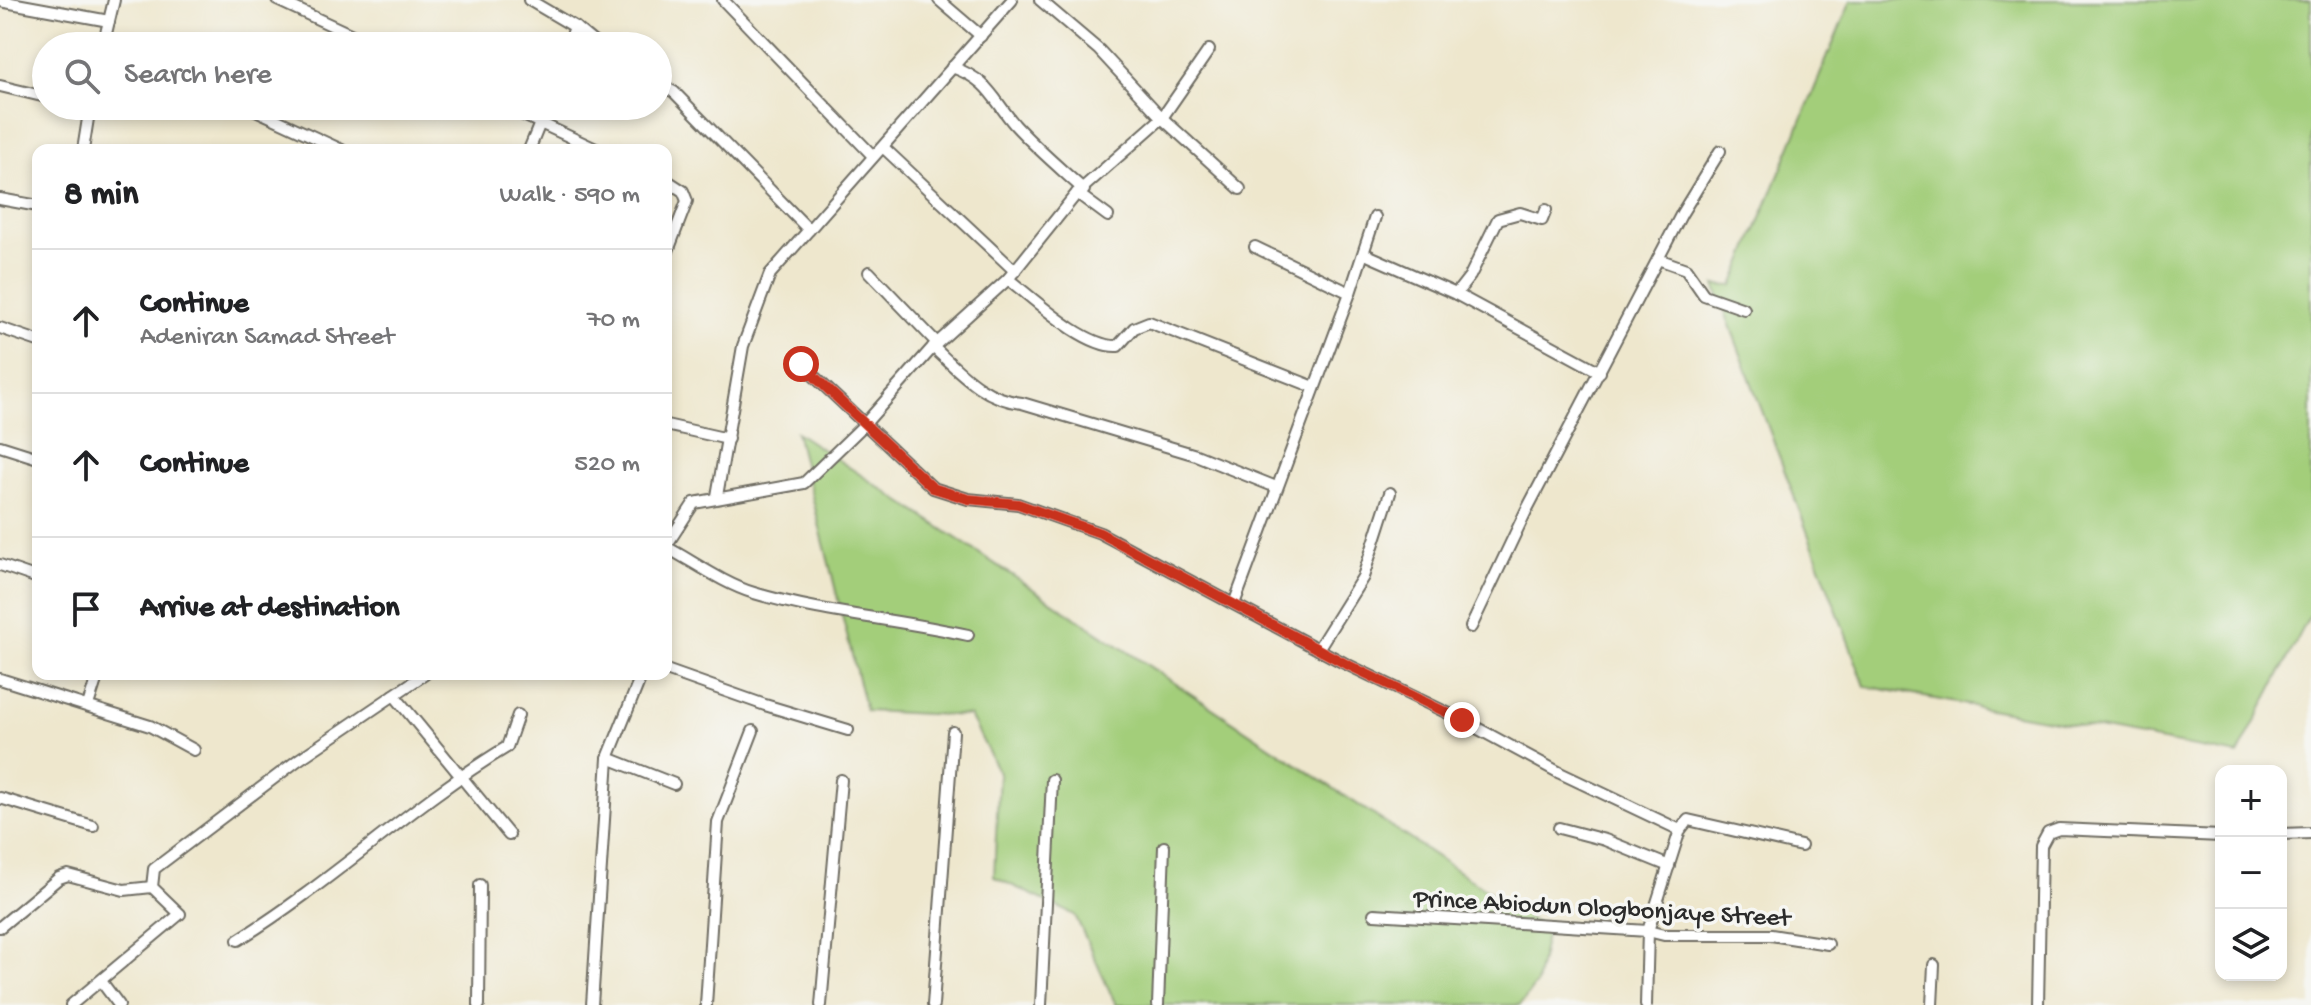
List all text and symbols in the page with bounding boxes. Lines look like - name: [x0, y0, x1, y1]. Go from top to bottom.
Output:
- search box: [32, 32, 672, 120]
- icon: search: [60, 54, 104, 98]
- text: Search here: [124, 59, 272, 94]
- text: 8 min: [64, 176, 138, 216]
- text: Walk · 590 m: [500, 181, 640, 212]
- text: Continue: [140, 288, 249, 323]
- icon: ahead: [64, 299, 108, 343]
- text: 70 m: [587, 306, 640, 337]
- text: Adeniran Samad Street: [140, 323, 394, 354]
- route start: [783, 346, 819, 382]
- icon: ahead: [64, 443, 108, 487]
- text: Continue: [140, 448, 249, 483]
- text: 520 m: [574, 450, 640, 481]
- icon: arrive: [64, 587, 108, 631]
- text: Arrive at destination: [140, 592, 400, 627]
- route end: [1444, 702, 1480, 738]
- map controls: [2215, 765, 2287, 981]
- button: +: [2215, 765, 2287, 837]
- button: −: [2215, 837, 2287, 909]
- street label: Prince Abiodun Ologbonjaye Street: [1412, 885, 1793, 936]
- button: layers: [2215, 909, 2287, 981]

